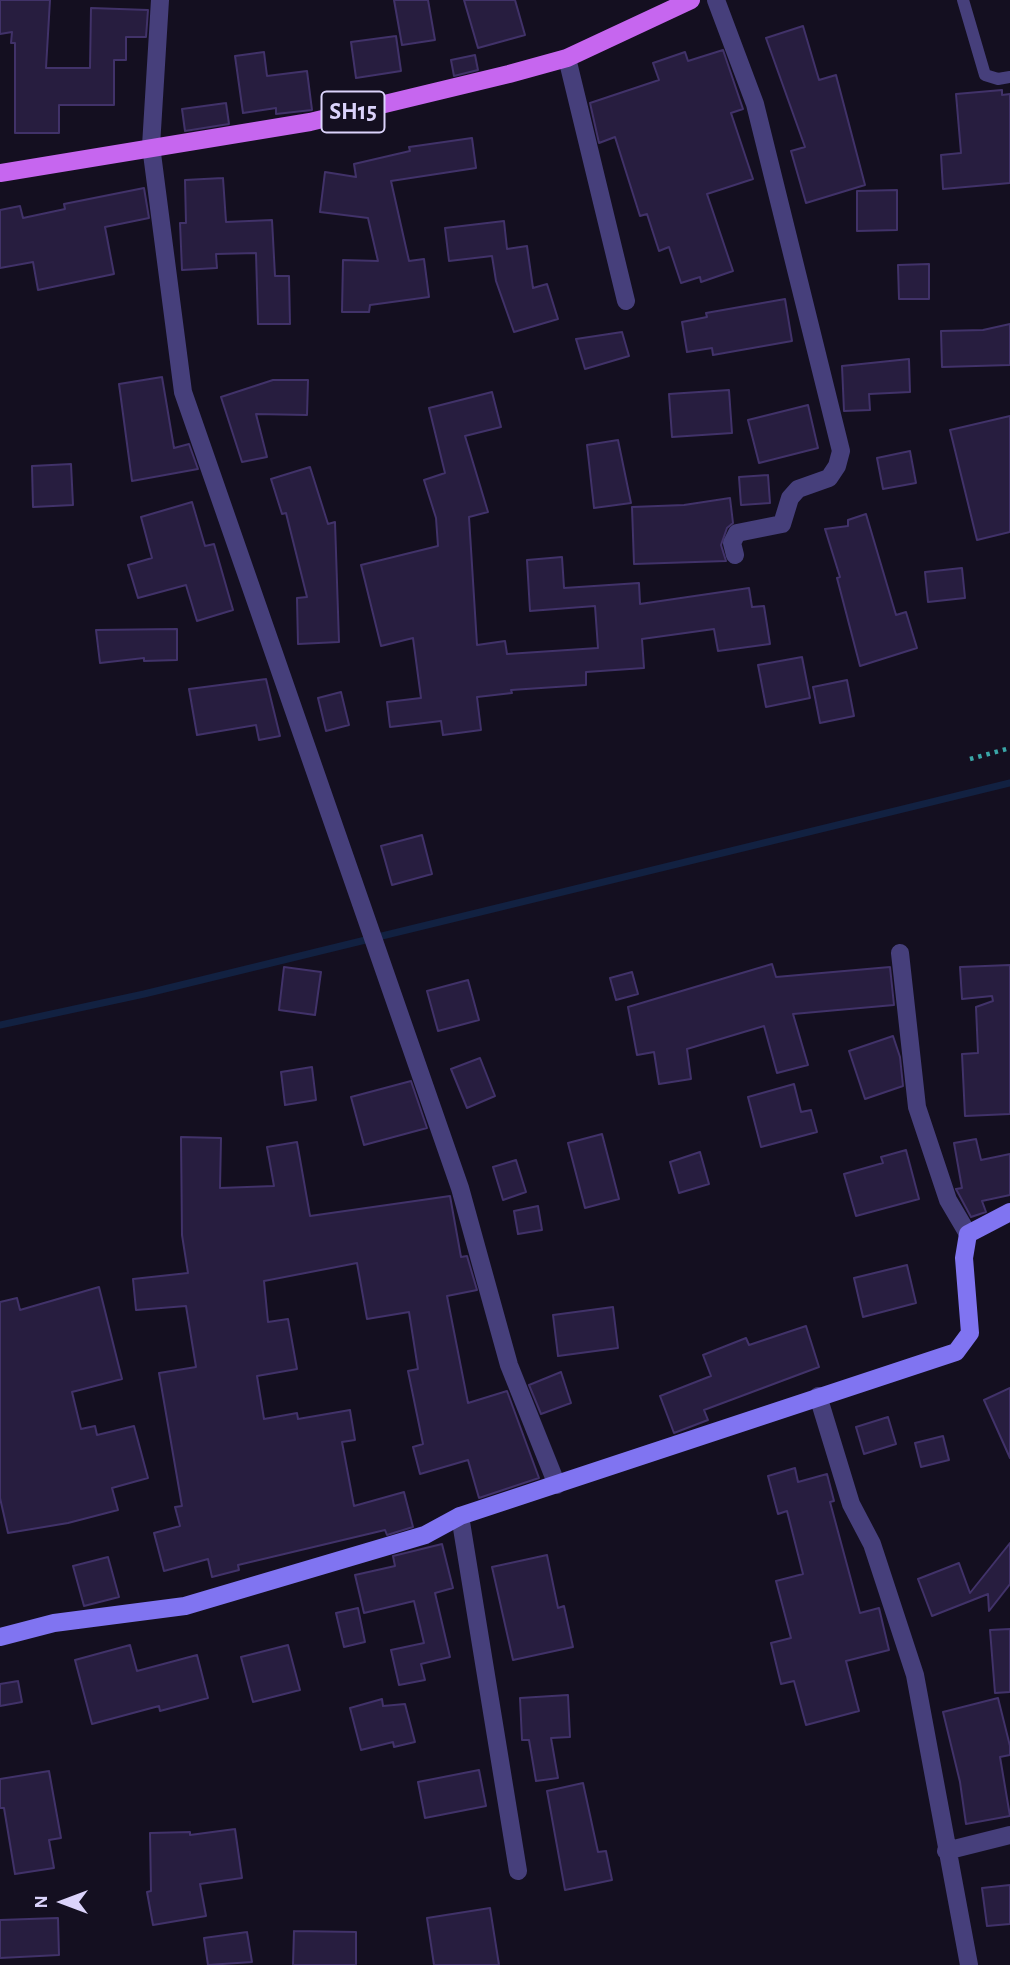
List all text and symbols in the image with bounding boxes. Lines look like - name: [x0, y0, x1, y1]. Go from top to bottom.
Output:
- road number: SH15: [322, 92, 384, 132]
- north arrow: [28, 1867, 98, 1937]
- text: N: [32, 1895, 51, 1909]

